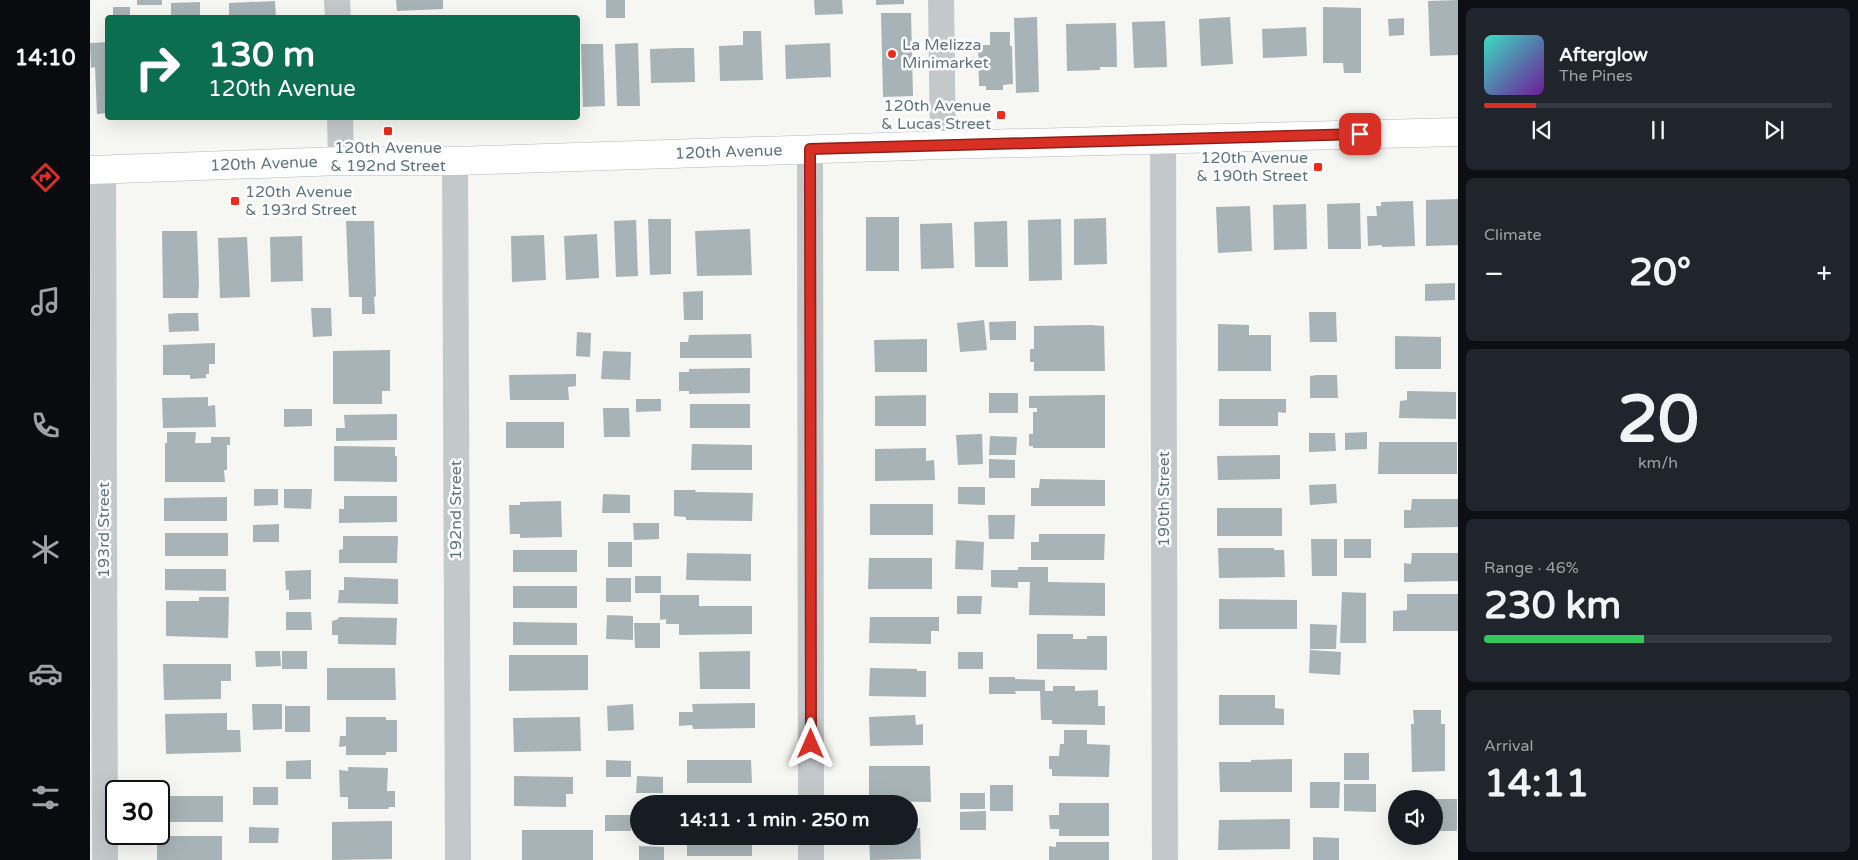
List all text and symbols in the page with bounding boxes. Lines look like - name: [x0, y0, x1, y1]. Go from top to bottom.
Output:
- text: 130 m: [208, 34, 315, 76]
- icon: right: [125, 35, 190, 100]
- place label: La Melizza Minimarket: [902, 35, 989, 73]
- text: Afterglow: [1559, 44, 1648, 66]
- text: 14:10: [15, 45, 75, 71]
- marker: La Melizza Minimarket: [886, 48, 898, 60]
- text: The Pines: [1559, 66, 1633, 86]
- text: 120th Avenue: [208, 76, 356, 102]
- place label: 120th Avenue & Lucas Street: [881, 96, 991, 134]
- marker: 120th Avenue & Lucas Street: [995, 109, 1007, 121]
- pin: [1339, 113, 1381, 155]
- icon: previous: [1528, 116, 1556, 144]
- icon: pause: [1644, 116, 1672, 144]
- icon: next: [1760, 116, 1788, 144]
- icon: arrive: [1346, 120, 1374, 148]
- marker: 120th Avenue & 192nd Street: [382, 125, 394, 137]
- place label: 120th Avenue & 192nd Street: [330, 138, 446, 176]
- street label: 120th Avenue: [675, 140, 783, 164]
- place label: 120th Avenue & 190th Street: [1196, 148, 1308, 186]
- street label: 120th Avenue: [210, 152, 318, 176]
- icon: directions: [28, 160, 63, 195]
- marker: 120th Avenue & 190th Street: [1312, 161, 1324, 173]
- place label: 120th Avenue & 193rd Street: [245, 182, 357, 220]
- marker: 120th Avenue & 193rd Street: [229, 195, 241, 207]
- text: Climate: [1484, 225, 1542, 245]
- text: 20°: [1629, 250, 1691, 296]
- text: −: [1484, 257, 1504, 291]
- text: +: [1816, 257, 1832, 291]
- icon: music: [28, 284, 63, 319]
- text: 20: [1617, 381, 1699, 460]
- icon: phone: [28, 408, 63, 443]
- street label: 190th Street: [1154, 451, 1174, 547]
- text: km/h: [1638, 453, 1678, 473]
- street label: 192nd Street: [446, 460, 466, 560]
- street label: 193rd Street: [94, 482, 114, 578]
- icon: climate: [28, 532, 63, 567]
- text: Range · 46%: [1484, 558, 1579, 578]
- text: 230 km: [1484, 583, 1621, 629]
- icon: car: [28, 656, 63, 691]
- position arrow: [784, 717, 836, 769]
- text: Arrival: [1484, 736, 1533, 756]
- text: 14:11: [1484, 761, 1589, 807]
- icon: filters: [28, 780, 63, 815]
- speed limit sign: 30: [105, 780, 170, 845]
- map controls: [1388, 790, 1443, 845]
- button: sound: [1388, 790, 1443, 845]
- text: 14:11 · 1 min · 250 m: [678, 809, 870, 831]

